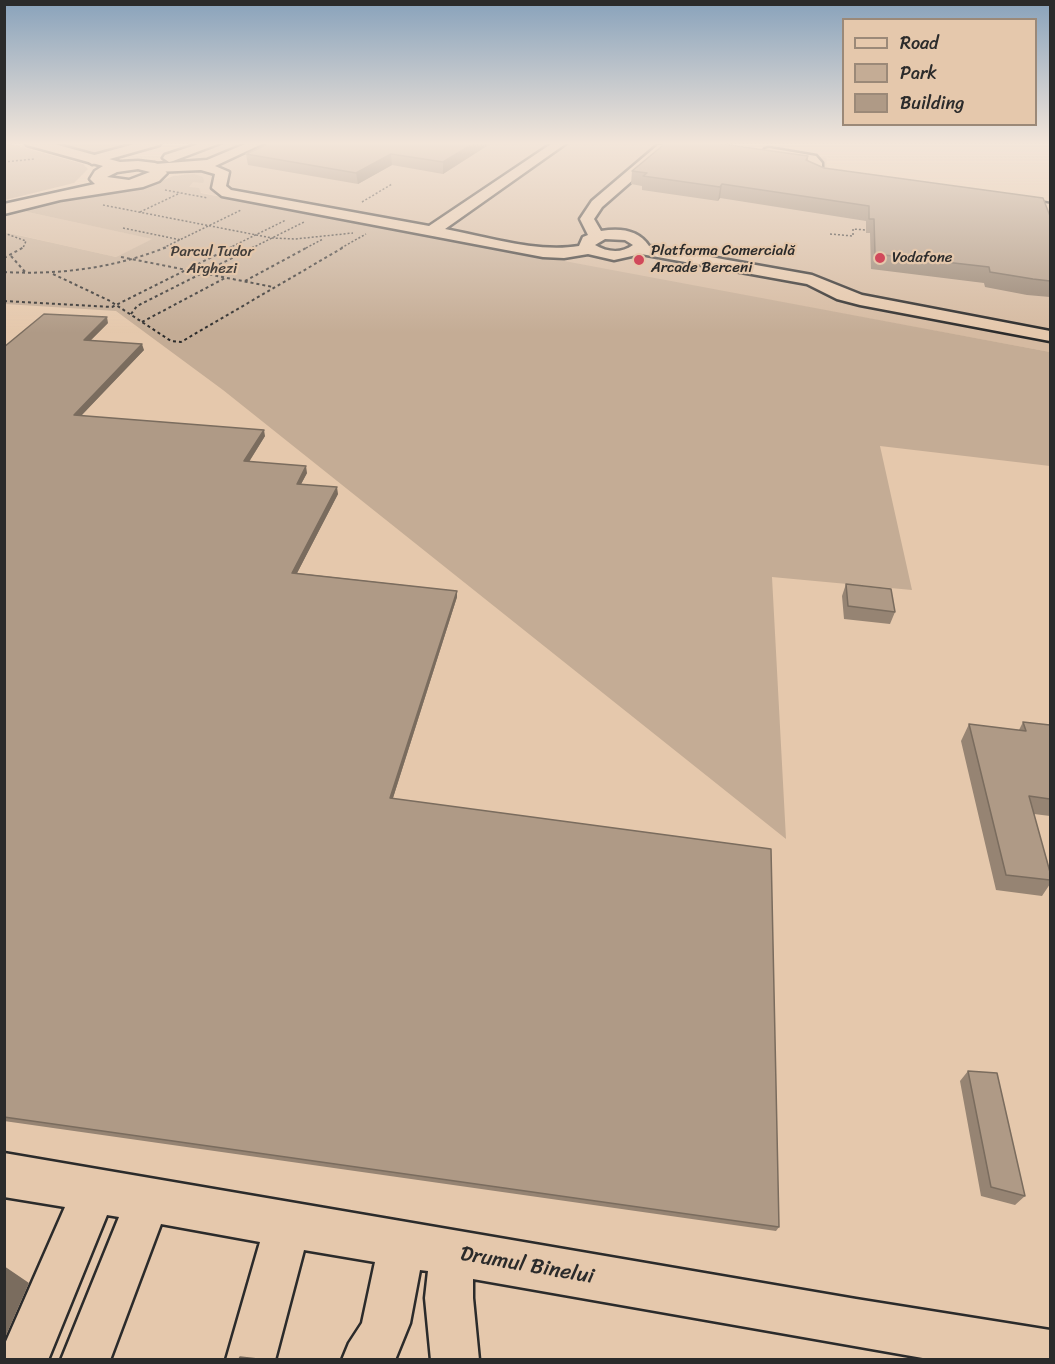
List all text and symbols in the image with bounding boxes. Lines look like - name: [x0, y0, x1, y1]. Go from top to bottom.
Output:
- legend: [842, 18, 1037, 126]
- text: Road: [900, 27, 939, 59]
- text: Park: [900, 57, 937, 89]
- text: Building: [900, 87, 964, 119]
- place label: Platforma Comercială Arcade Berceni: [651, 242, 795, 277]
- park label: Parcul Tudor Arghezi: [170, 243, 254, 278]
- place label: Vodafone: [892, 249, 952, 267]
- marker: Vodafone: [873, 251, 887, 265]
- marker: Platforma Comercială Arcade Berceni: [632, 253, 646, 267]
- street label: Drumul Binelui: [458, 1242, 596, 1290]

